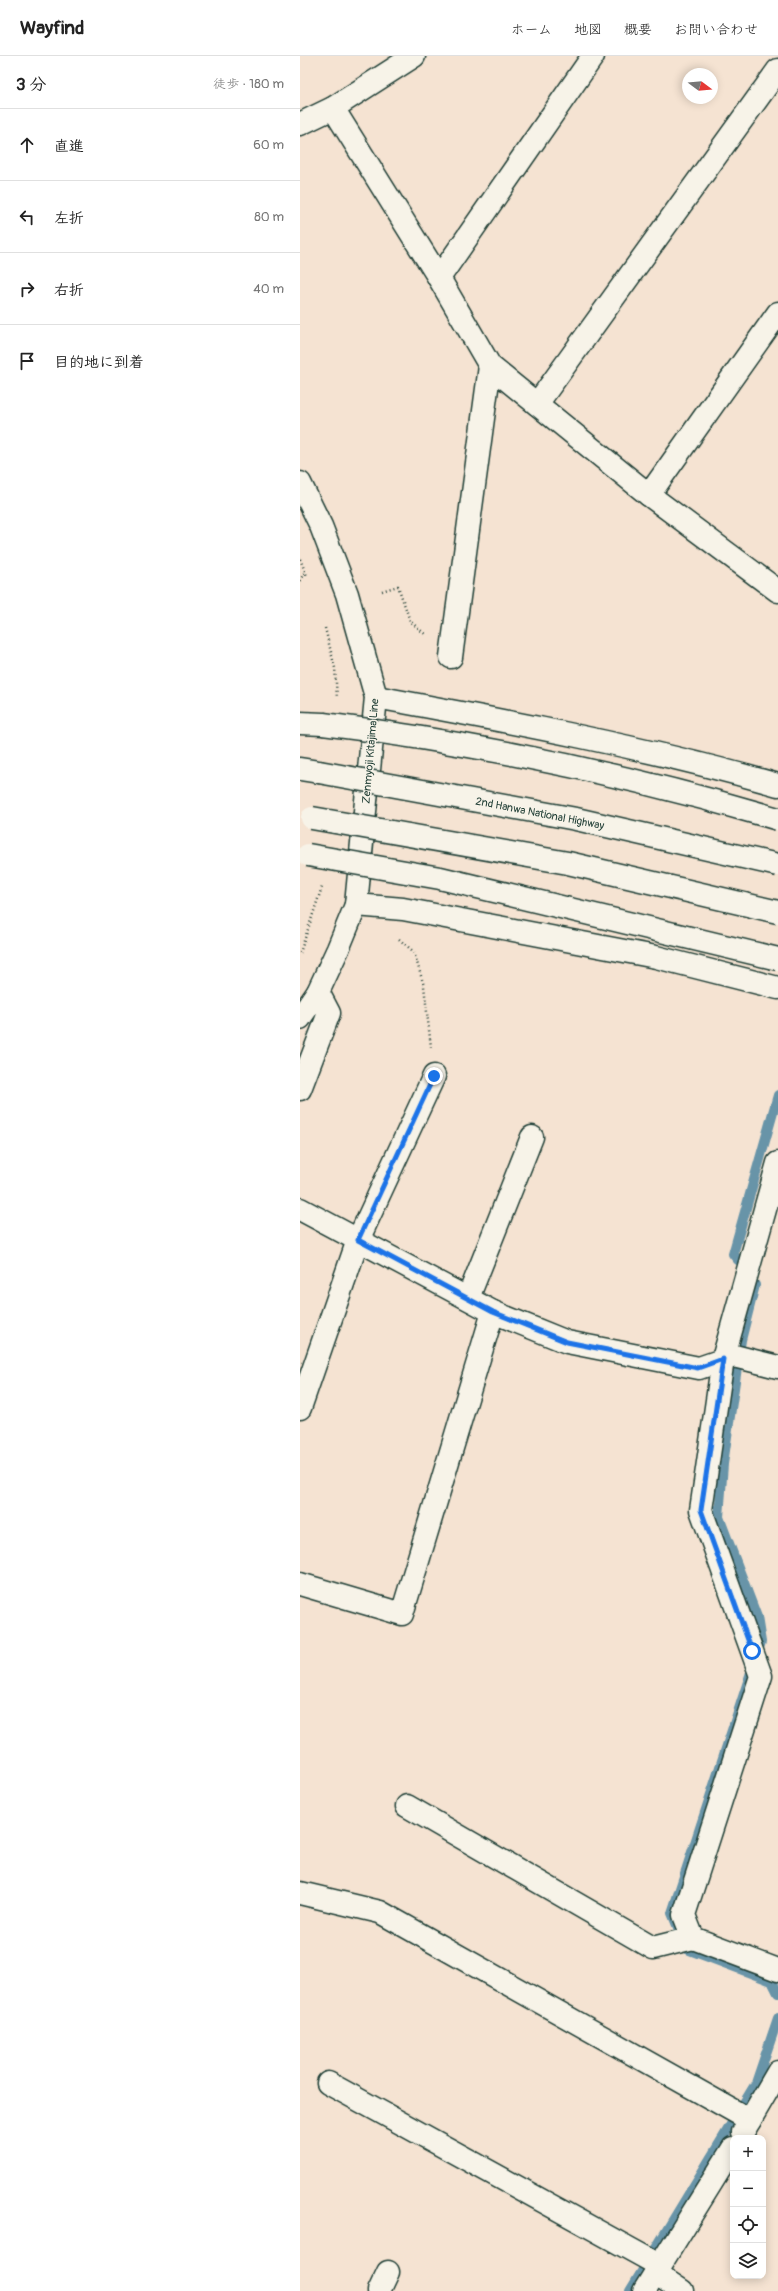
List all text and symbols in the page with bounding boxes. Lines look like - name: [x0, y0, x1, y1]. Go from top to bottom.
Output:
- text: Wayfind: [20, 16, 84, 40]
- text: ホーム: [511, 21, 552, 38]
- text: 地図: [574, 21, 602, 38]
- text: 概要: [624, 21, 652, 38]
- text: お問い合わせ: [674, 21, 758, 38]
- north arrow: [682, 68, 718, 104]
- text: 3 分: [16, 74, 46, 95]
- text: 徒歩 · 180 m: [213, 76, 284, 92]
- icon: ahead: [16, 134, 38, 156]
- text: 直進: [54, 137, 84, 156]
- text: 60 m: [253, 137, 284, 153]
- icon: left: [16, 206, 38, 228]
- text: 左折: [54, 209, 84, 228]
- text: 80 m: [254, 209, 284, 225]
- icon: right: [16, 278, 38, 300]
- text: 右折: [54, 281, 84, 300]
- text: 40 m: [253, 281, 284, 297]
- icon: arrive: [16, 350, 38, 372]
- text: 目的地に到着: [54, 353, 144, 372]
- street label: Zenmyoji Kitajima Line: [359, 697, 382, 804]
- street label: 2nd Hanwa National Highway: [474, 795, 606, 832]
- route end: [425, 1067, 443, 1085]
- route start: [743, 1642, 761, 1660]
- map controls: [730, 2135, 766, 2279]
- button: +: [730, 2135, 766, 2171]
- button: −: [730, 2171, 766, 2207]
- button: locate: [730, 2207, 766, 2243]
- button: layers: [730, 2243, 766, 2279]

